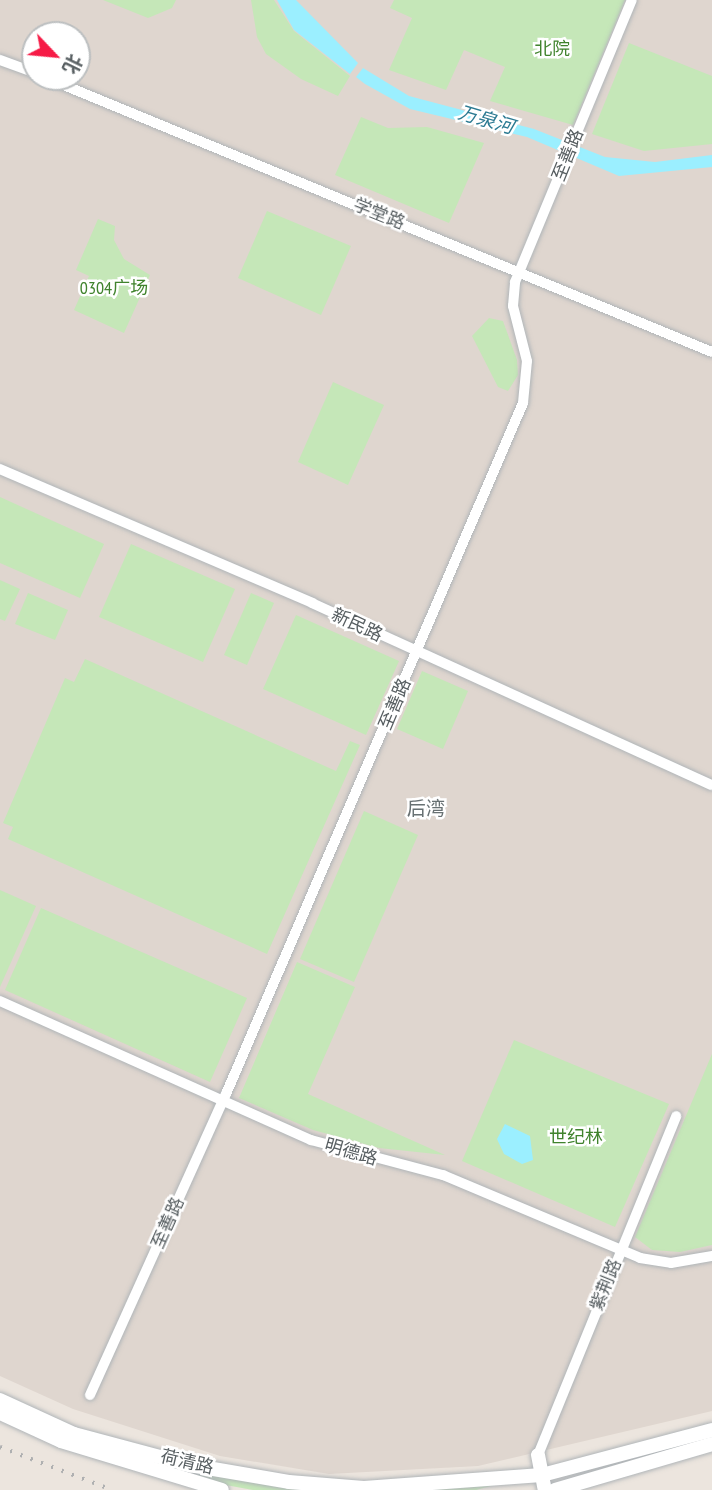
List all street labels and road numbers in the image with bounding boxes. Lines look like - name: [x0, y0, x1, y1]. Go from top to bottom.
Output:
- street label: 至善路: [548, 126, 588, 184]
- street label: 学堂路: [350, 194, 408, 234]
- street label: 新民路: [328, 604, 386, 646]
- street label: 至善路: [375, 675, 415, 733]
- street label: 明德路: [322, 1134, 380, 1170]
- street label: 至善路: [147, 1194, 189, 1252]
- street label: 紫荆路: [586, 1256, 626, 1314]
- street label: 荷清路: [158, 1445, 216, 1479]

